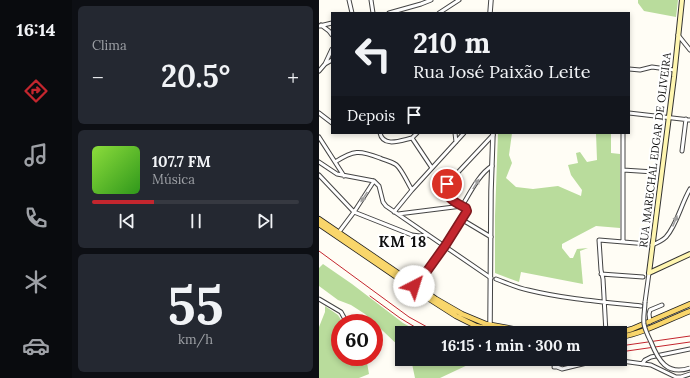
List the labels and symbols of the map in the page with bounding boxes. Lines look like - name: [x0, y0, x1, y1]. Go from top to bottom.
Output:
- street label: RUA MARECHAL EDGAR DE OLIVEIRA: [636, 51, 674, 248]
- pin: [430, 167, 464, 201]
- one-way arrow: [472, 179, 480, 189]
- one-way arrow: [360, 192, 368, 202]
- one-way arrow: [672, 215, 679, 227]
- district label: KM 18: [379, 232, 427, 251]
- position arrow: [393, 265, 435, 307]
- speed limit sign: 60: [331, 314, 383, 366]

